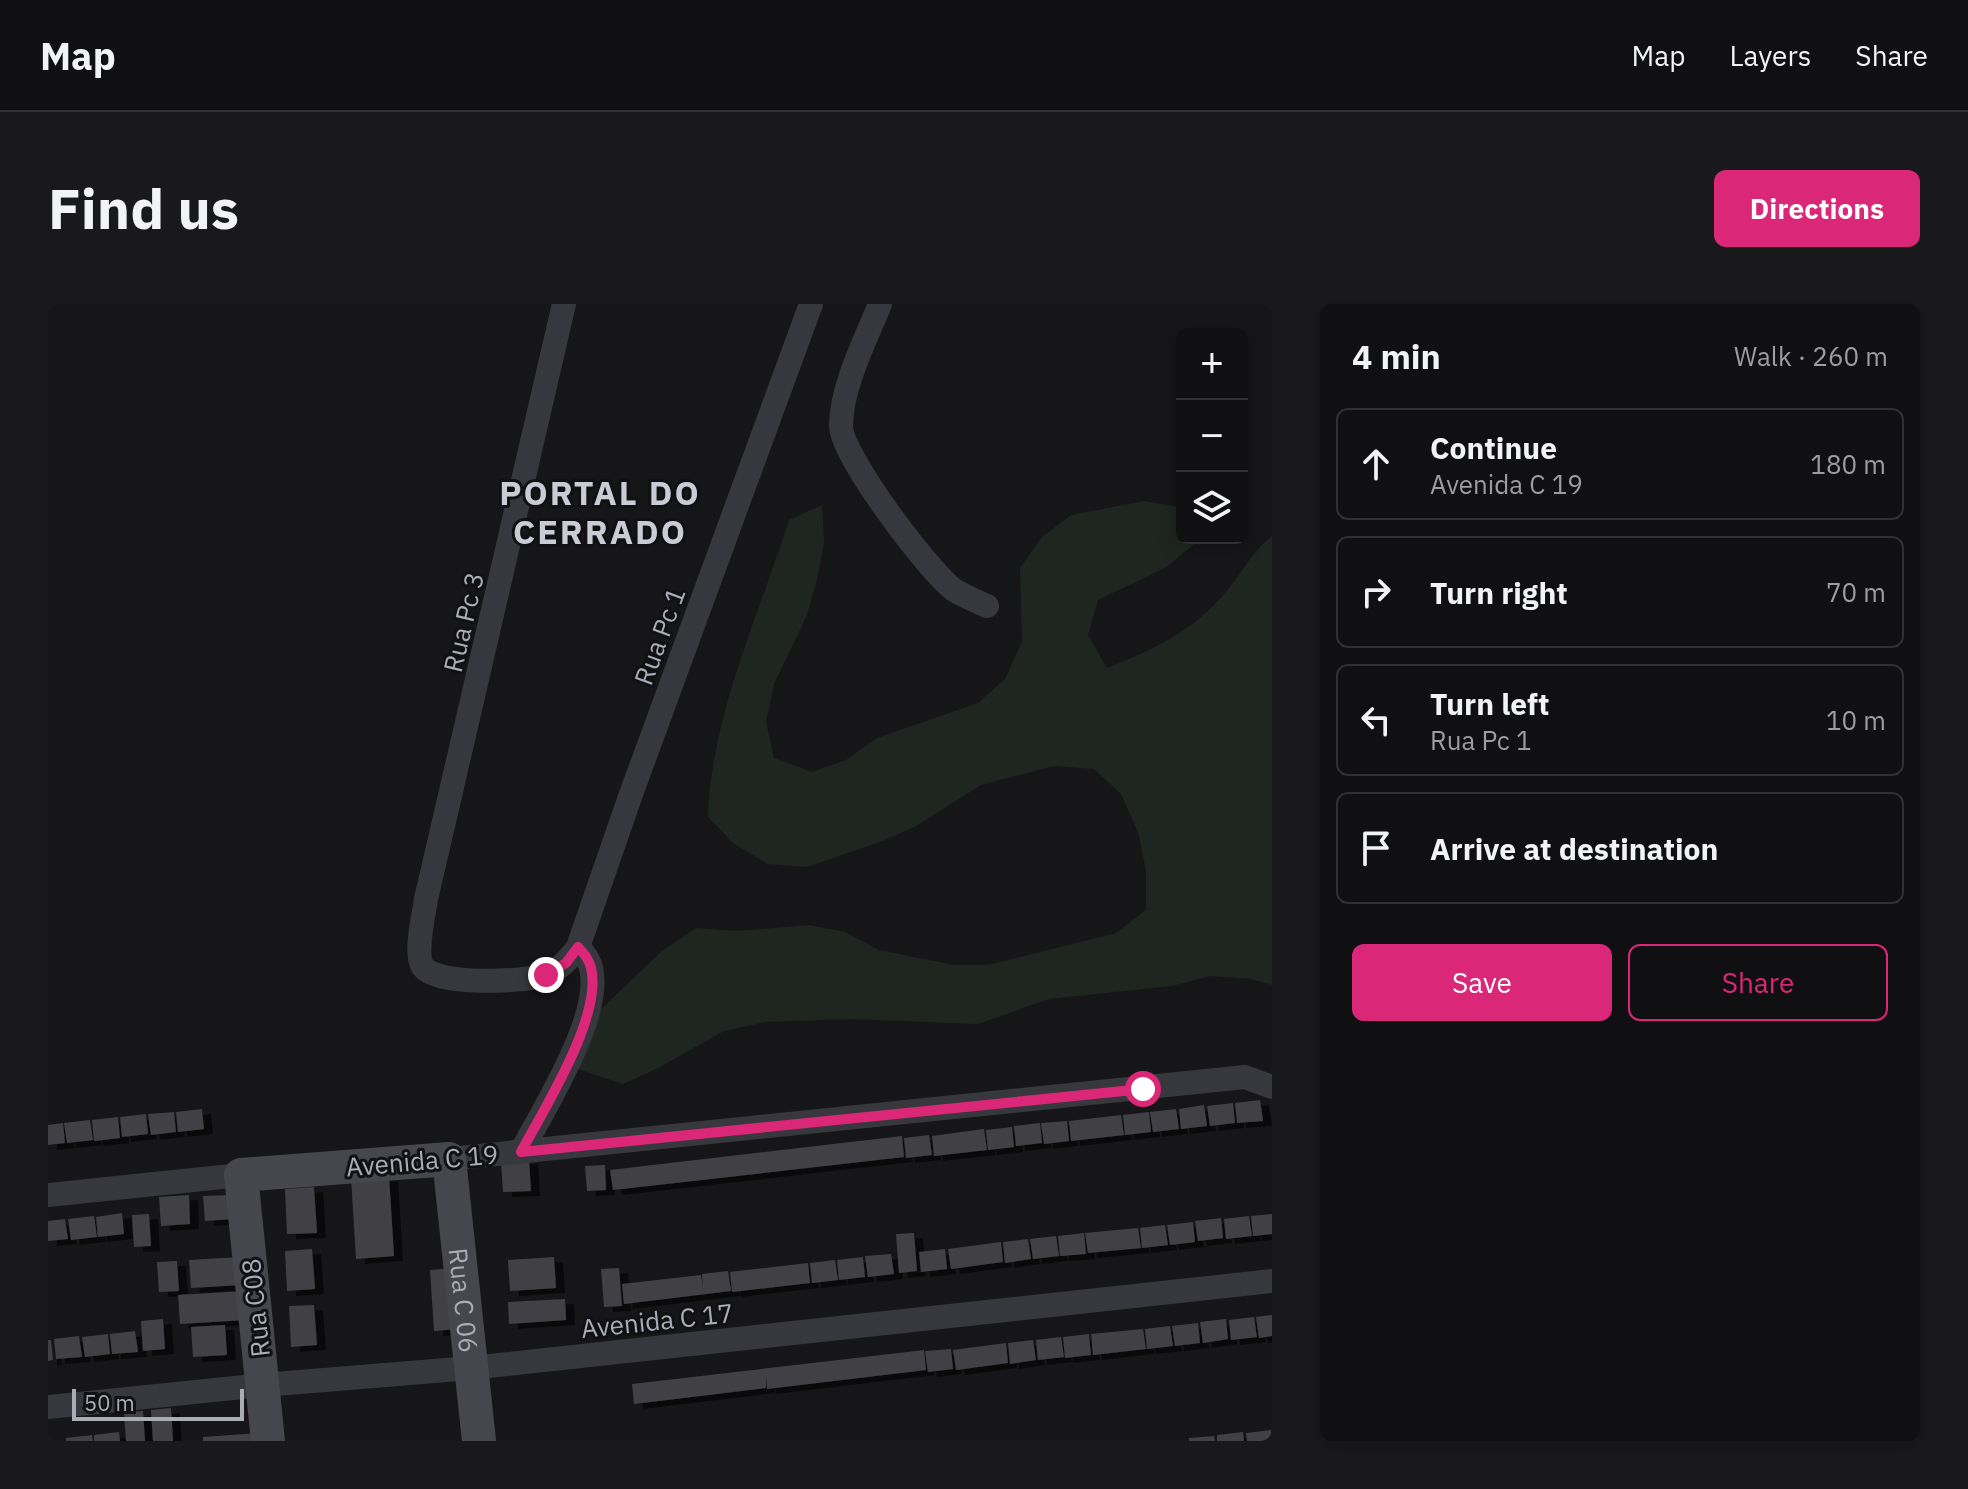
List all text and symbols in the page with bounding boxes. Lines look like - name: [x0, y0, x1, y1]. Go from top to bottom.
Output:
- text: Map: [40, 31, 116, 80]
- text: Map: [1631, 37, 1685, 74]
- text: Layers: [1729, 37, 1811, 74]
- text: Share: [1855, 37, 1928, 74]
- button: Directions: [1714, 170, 1920, 247]
- text: Find us: [48, 172, 239, 244]
- map controls: [1176, 328, 1248, 544]
- button: +: [1176, 328, 1248, 400]
- text: 4 min: [1352, 334, 1441, 378]
- text: Walk · 260 m: [1734, 339, 1888, 373]
- button: −: [1176, 400, 1248, 472]
- text: Continue: [1430, 428, 1557, 467]
- icon: ahead: [1354, 442, 1398, 486]
- text: 180 m: [1810, 447, 1886, 481]
- text: Avenida C 19: [1430, 467, 1583, 501]
- district label: PORTAL DO CERRADO: [499, 470, 701, 553]
- button: layers: [1176, 472, 1248, 544]
- street label: Rua Pc 3: [435, 569, 491, 675]
- icon: right: [1354, 570, 1398, 614]
- text: Turn right: [1430, 573, 1568, 612]
- text: 70 m: [1826, 575, 1886, 609]
- street label: Rua Pc 1: [626, 583, 692, 689]
- text: Turn left: [1430, 684, 1549, 723]
- icon: left: [1354, 698, 1398, 742]
- text: 10 m: [1826, 703, 1886, 737]
- text: Rua Pc 1: [1430, 723, 1531, 757]
- icon: arrive: [1354, 826, 1398, 870]
- text: Arrive at destination: [1430, 829, 1718, 868]
- button: Save: [1352, 944, 1612, 1021]
- button: Share: [1628, 944, 1888, 1021]
- route end: [528, 957, 564, 993]
- route start: [1125, 1071, 1161, 1107]
- street label: Avenida C 19: [344, 1136, 500, 1184]
- street label: Rua C 06: [442, 1246, 486, 1354]
- street label: Rua C08: [233, 1257, 277, 1359]
- street label: Avenida C 17: [579, 1295, 735, 1345]
- scale bar: [72, 1385, 244, 1421]
- text: 50 m: [84, 1388, 135, 1417]

